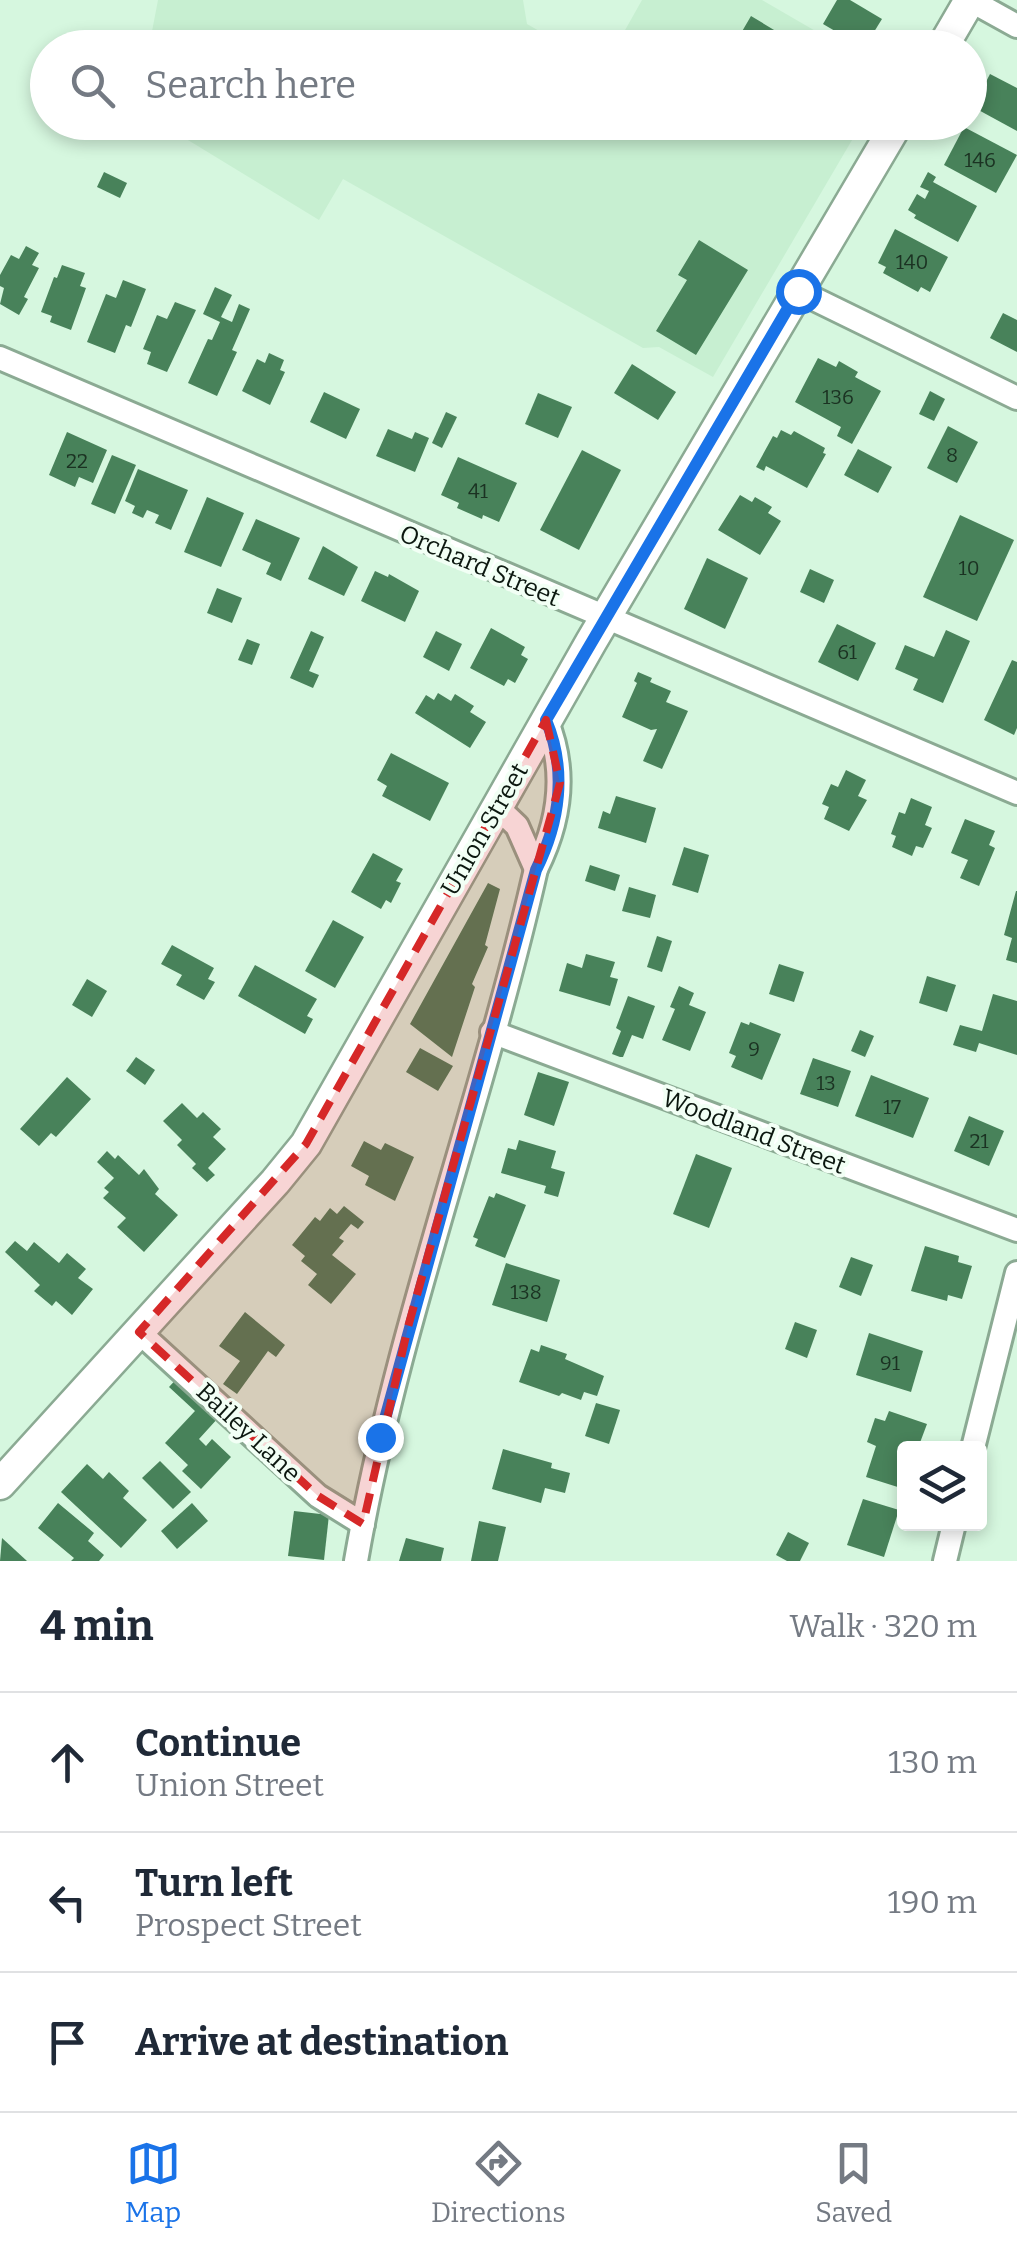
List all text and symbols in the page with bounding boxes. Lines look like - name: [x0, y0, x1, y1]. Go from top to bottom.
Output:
- search box: [30, 30, 987, 140]
- icon: search: [65, 58, 120, 113]
- text: Search here: [145, 62, 356, 108]
- house number: 146: [964, 148, 996, 172]
- house number: 140: [896, 250, 928, 274]
- route start: [776, 269, 822, 315]
- house number: 136: [822, 385, 854, 409]
- house number: 8: [946, 443, 958, 467]
- house number: 22: [66, 449, 88, 473]
- house number: 41: [468, 479, 488, 503]
- street label: Orchard Street: [395, 519, 564, 613]
- house number: 10: [959, 556, 979, 580]
- house number: 61: [837, 640, 857, 664]
- street label: Union Street: [435, 758, 535, 901]
- house number: 9: [748, 1037, 760, 1061]
- house number: 13: [816, 1071, 836, 1095]
- street label: Woodland Street: [658, 1083, 850, 1181]
- house number: 17: [883, 1095, 901, 1119]
- house number: 21: [970, 1129, 989, 1153]
- house number: 138: [510, 1280, 542, 1304]
- house number: 91: [880, 1351, 900, 1375]
- street label: Bailey Lane: [190, 1377, 307, 1489]
- route end: [358, 1415, 404, 1461]
- map controls: [897, 1441, 987, 1531]
- button: layers: [897, 1441, 987, 1531]
- text: 4 min: [40, 1601, 154, 1651]
- text: Walk · 320 m: [789, 1607, 977, 1645]
- text: Continue: [135, 1720, 301, 1766]
- icon: ahead: [40, 1735, 95, 1790]
- text: 130 m: [888, 1743, 977, 1781]
- text: Union Street: [135, 1766, 324, 1804]
- text: Turn left: [135, 1860, 293, 1906]
- icon: left: [40, 1875, 95, 1930]
- text: 190 m: [888, 1883, 977, 1921]
- text: Prospect Street: [135, 1906, 362, 1944]
- icon: arrive: [40, 2015, 95, 2070]
- text: Arrive at destination: [135, 2019, 508, 2065]
- tab: Map: [125, 2136, 181, 2229]
- tab: Directions: [431, 2136, 566, 2229]
- tab: Saved: [815, 2136, 892, 2229]

